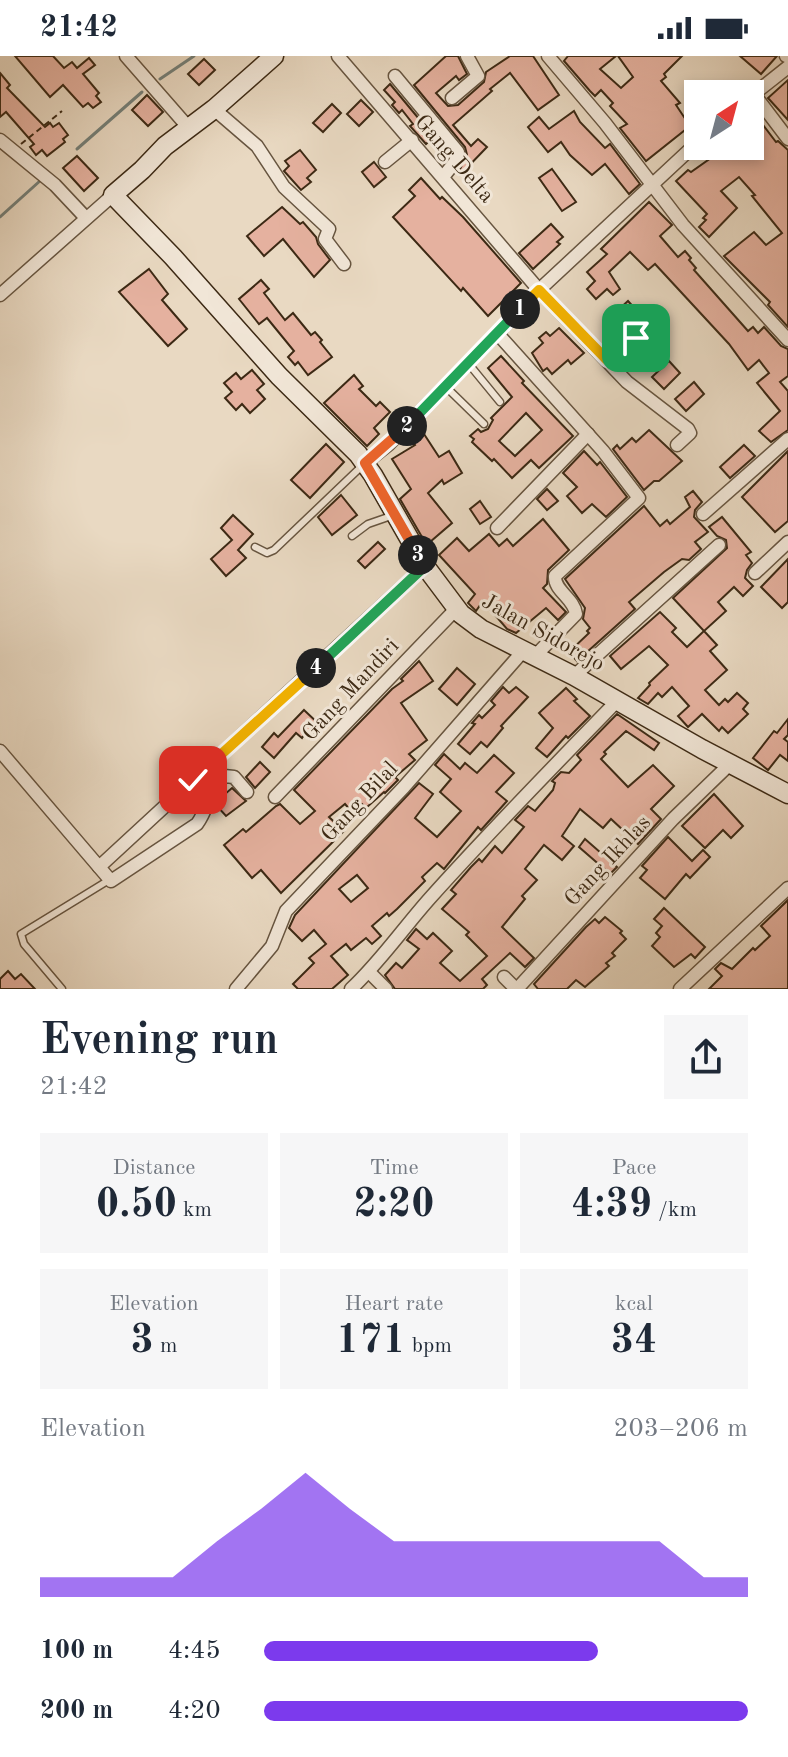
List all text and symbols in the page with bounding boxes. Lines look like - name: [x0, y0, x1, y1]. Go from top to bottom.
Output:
- text: 21:42: [40, 13, 118, 43]
- north arrow: [684, 80, 764, 160]
- map controls: [684, 80, 764, 160]
- street label: Gang Delta: [410, 111, 498, 207]
- pin: 1: [500, 289, 540, 329]
- text: 1: [514, 298, 526, 320]
- pin: [602, 304, 670, 372]
- icon: arrive: [614, 316, 658, 360]
- pin: 2: [387, 406, 427, 446]
- text: 2: [401, 415, 413, 437]
- pin: 3: [398, 535, 438, 575]
- text: 3: [412, 544, 424, 566]
- street label: Jalan Sidorejo: [478, 590, 608, 676]
- street label: Gang Mandiri: [299, 635, 403, 745]
- pin: 4: [296, 648, 336, 688]
- text: 4: [310, 657, 322, 679]
- pin: [159, 746, 227, 814]
- icon: check: [171, 758, 215, 802]
- street label: Gang Bilal: [318, 758, 402, 846]
- street label: Gang Ikhlas: [561, 811, 655, 911]
- button: share: [664, 1015, 748, 1099]
- text: Evening run: [40, 1019, 278, 1063]
- text: 21:42: [40, 1074, 108, 1100]
- text: Distance: [113, 1157, 195, 1179]
- text: Time: [369, 1157, 419, 1179]
- text: Pace: [612, 1157, 656, 1179]
- text: 0.50: [96, 1186, 177, 1226]
- text: 2:20: [354, 1186, 434, 1226]
- text: 4:39: [571, 1186, 652, 1226]
- text: km: [177, 1199, 212, 1221]
- text: /km: [652, 1199, 697, 1221]
- text: Elevation: [109, 1293, 199, 1315]
- text: Heart rate: [345, 1293, 443, 1315]
- text: kcal: [615, 1293, 653, 1315]
- text: 3: [131, 1322, 154, 1362]
- text: 171: [336, 1322, 406, 1362]
- text: 34: [611, 1322, 657, 1362]
- text: m: [154, 1335, 177, 1357]
- text: bpm: [406, 1335, 452, 1357]
- text: Elevation: [40, 1416, 146, 1442]
- text: 203–206 m: [613, 1416, 748, 1442]
- text: 100 m: [40, 1638, 113, 1664]
- text: 4:45: [168, 1638, 221, 1664]
- text: 200 m: [40, 1698, 113, 1724]
- text: 4:20: [168, 1698, 221, 1724]

